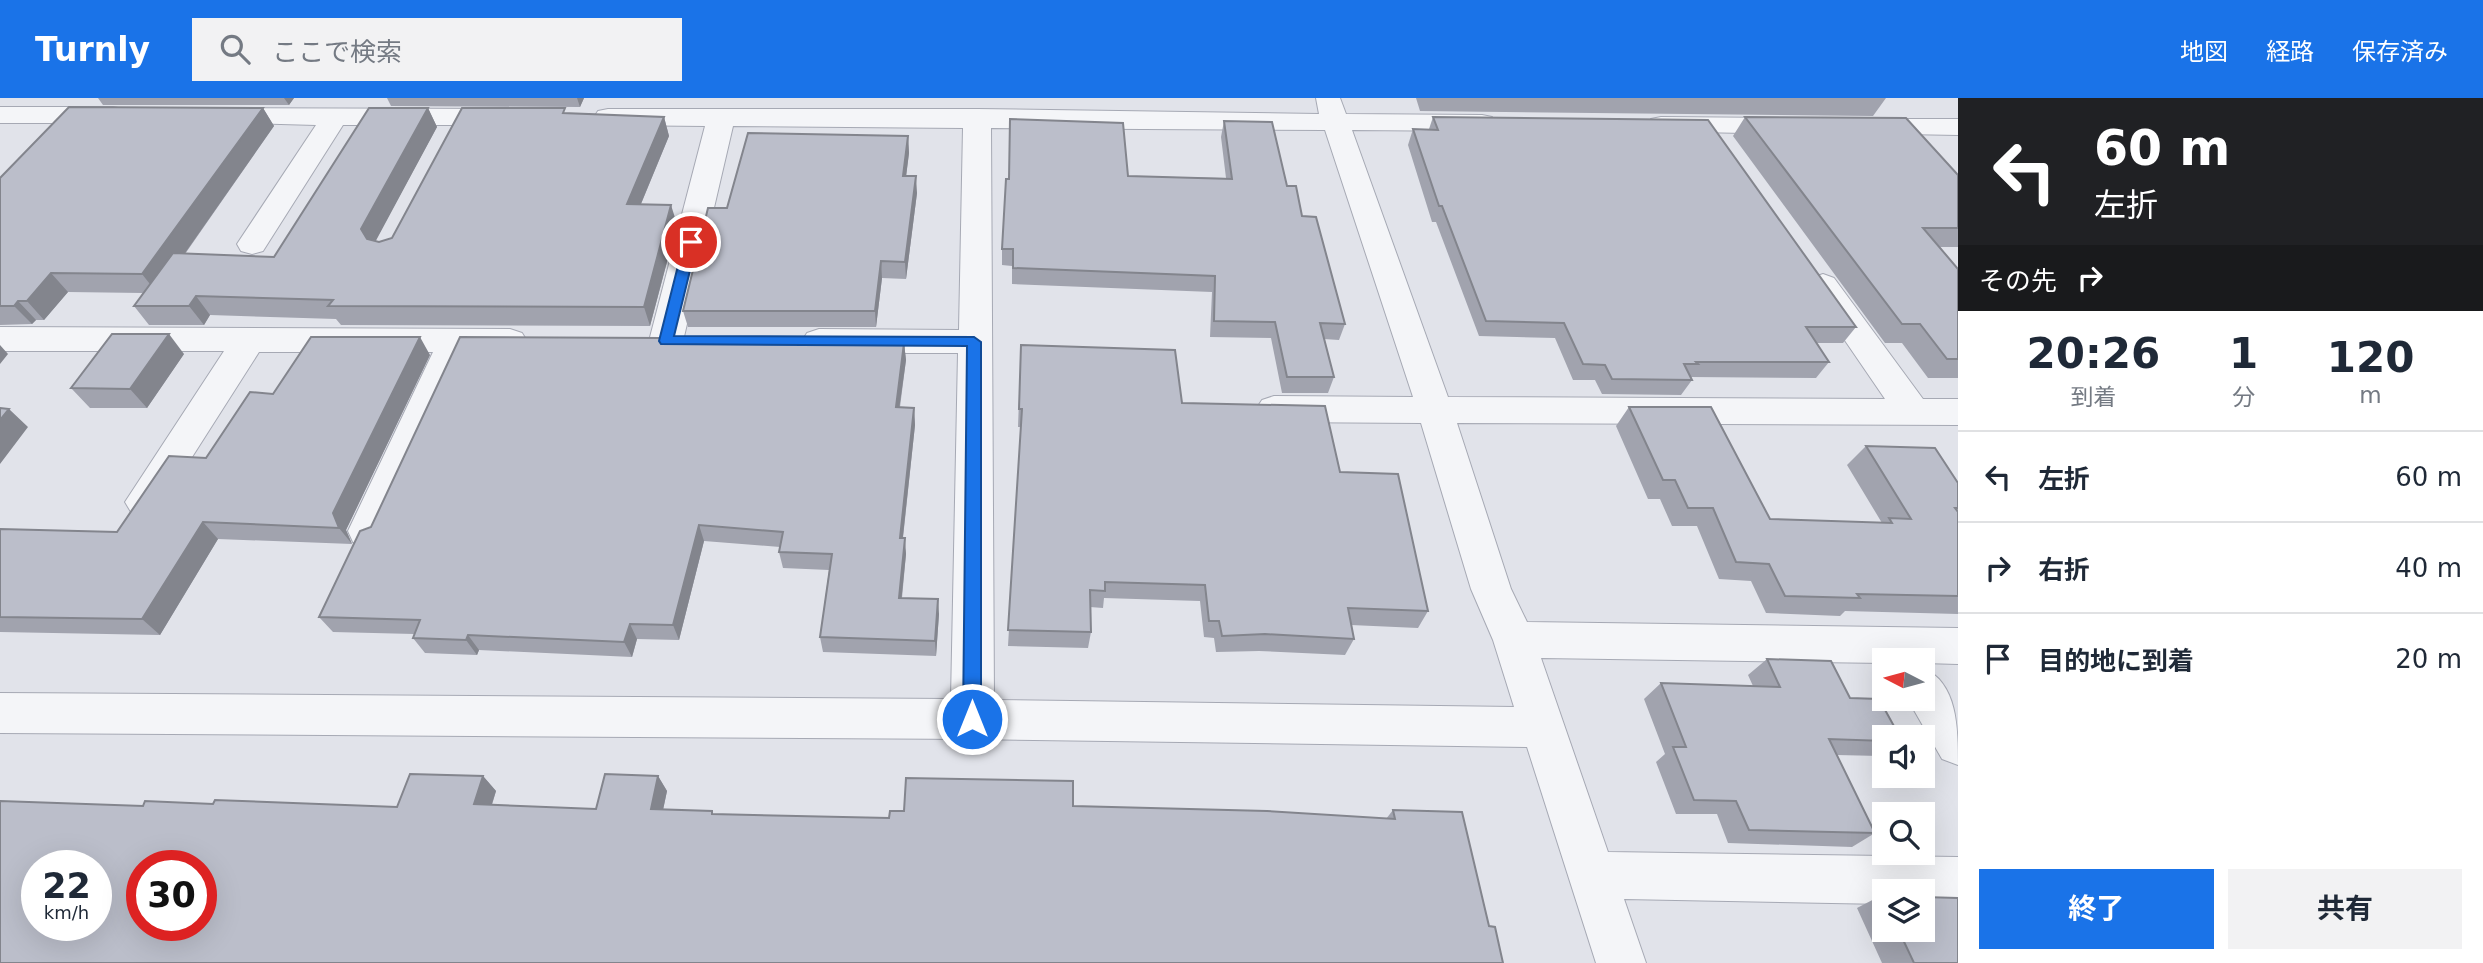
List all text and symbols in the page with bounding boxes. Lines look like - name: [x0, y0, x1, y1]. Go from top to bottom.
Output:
- search box: [192, 18, 682, 81]
- text: Turnly: [35, 30, 150, 69]
- icon: search: [216, 30, 254, 68]
- text: ここで検索: [272, 37, 402, 67]
- text: 地図: [2180, 38, 2228, 66]
- text: 経路: [2266, 38, 2314, 66]
- text: 保存済み: [2352, 38, 2448, 66]
- text: 60 m: [2094, 120, 2230, 177]
- icon: left: [1979, 126, 2070, 217]
- text: 左折: [2094, 186, 2158, 224]
- pin: [661, 212, 721, 272]
- icon: arrive: [672, 223, 710, 261]
- icon: right: [2071, 259, 2109, 297]
- text: その先: [1979, 266, 2057, 296]
- text: 20:26: [2027, 329, 2160, 378]
- text: 1: [2229, 329, 2258, 378]
- text: 120: [2327, 333, 2414, 382]
- text: m: [2359, 382, 2382, 408]
- text: 到着: [2070, 384, 2116, 410]
- text: 分: [2232, 384, 2255, 410]
- icon: left: [1979, 458, 2017, 496]
- text: 60 m: [2395, 462, 2462, 492]
- text: 左折: [2038, 464, 2090, 494]
- icon: right: [1979, 549, 2017, 587]
- text: 40 m: [2395, 553, 2462, 583]
- text: 右折: [2038, 555, 2090, 585]
- icon: arrive: [1979, 640, 2017, 678]
- text: 20 m: [2395, 644, 2462, 674]
- text: 目的地に到着: [2038, 646, 2194, 676]
- north arrow: [1872, 648, 1936, 710]
- map controls: [1872, 648, 1935, 942]
- position arrow: [935, 682, 1009, 756]
- button: sound: [1872, 725, 1935, 788]
- button: search: [1872, 802, 1935, 865]
- speed limit sign: 30: [126, 850, 217, 941]
- text: 22: [42, 866, 91, 906]
- button: 終了: [1979, 869, 2214, 949]
- button: 共有: [2228, 869, 2462, 949]
- button: layers: [1872, 879, 1935, 942]
- text: km/h: [44, 902, 89, 923]

